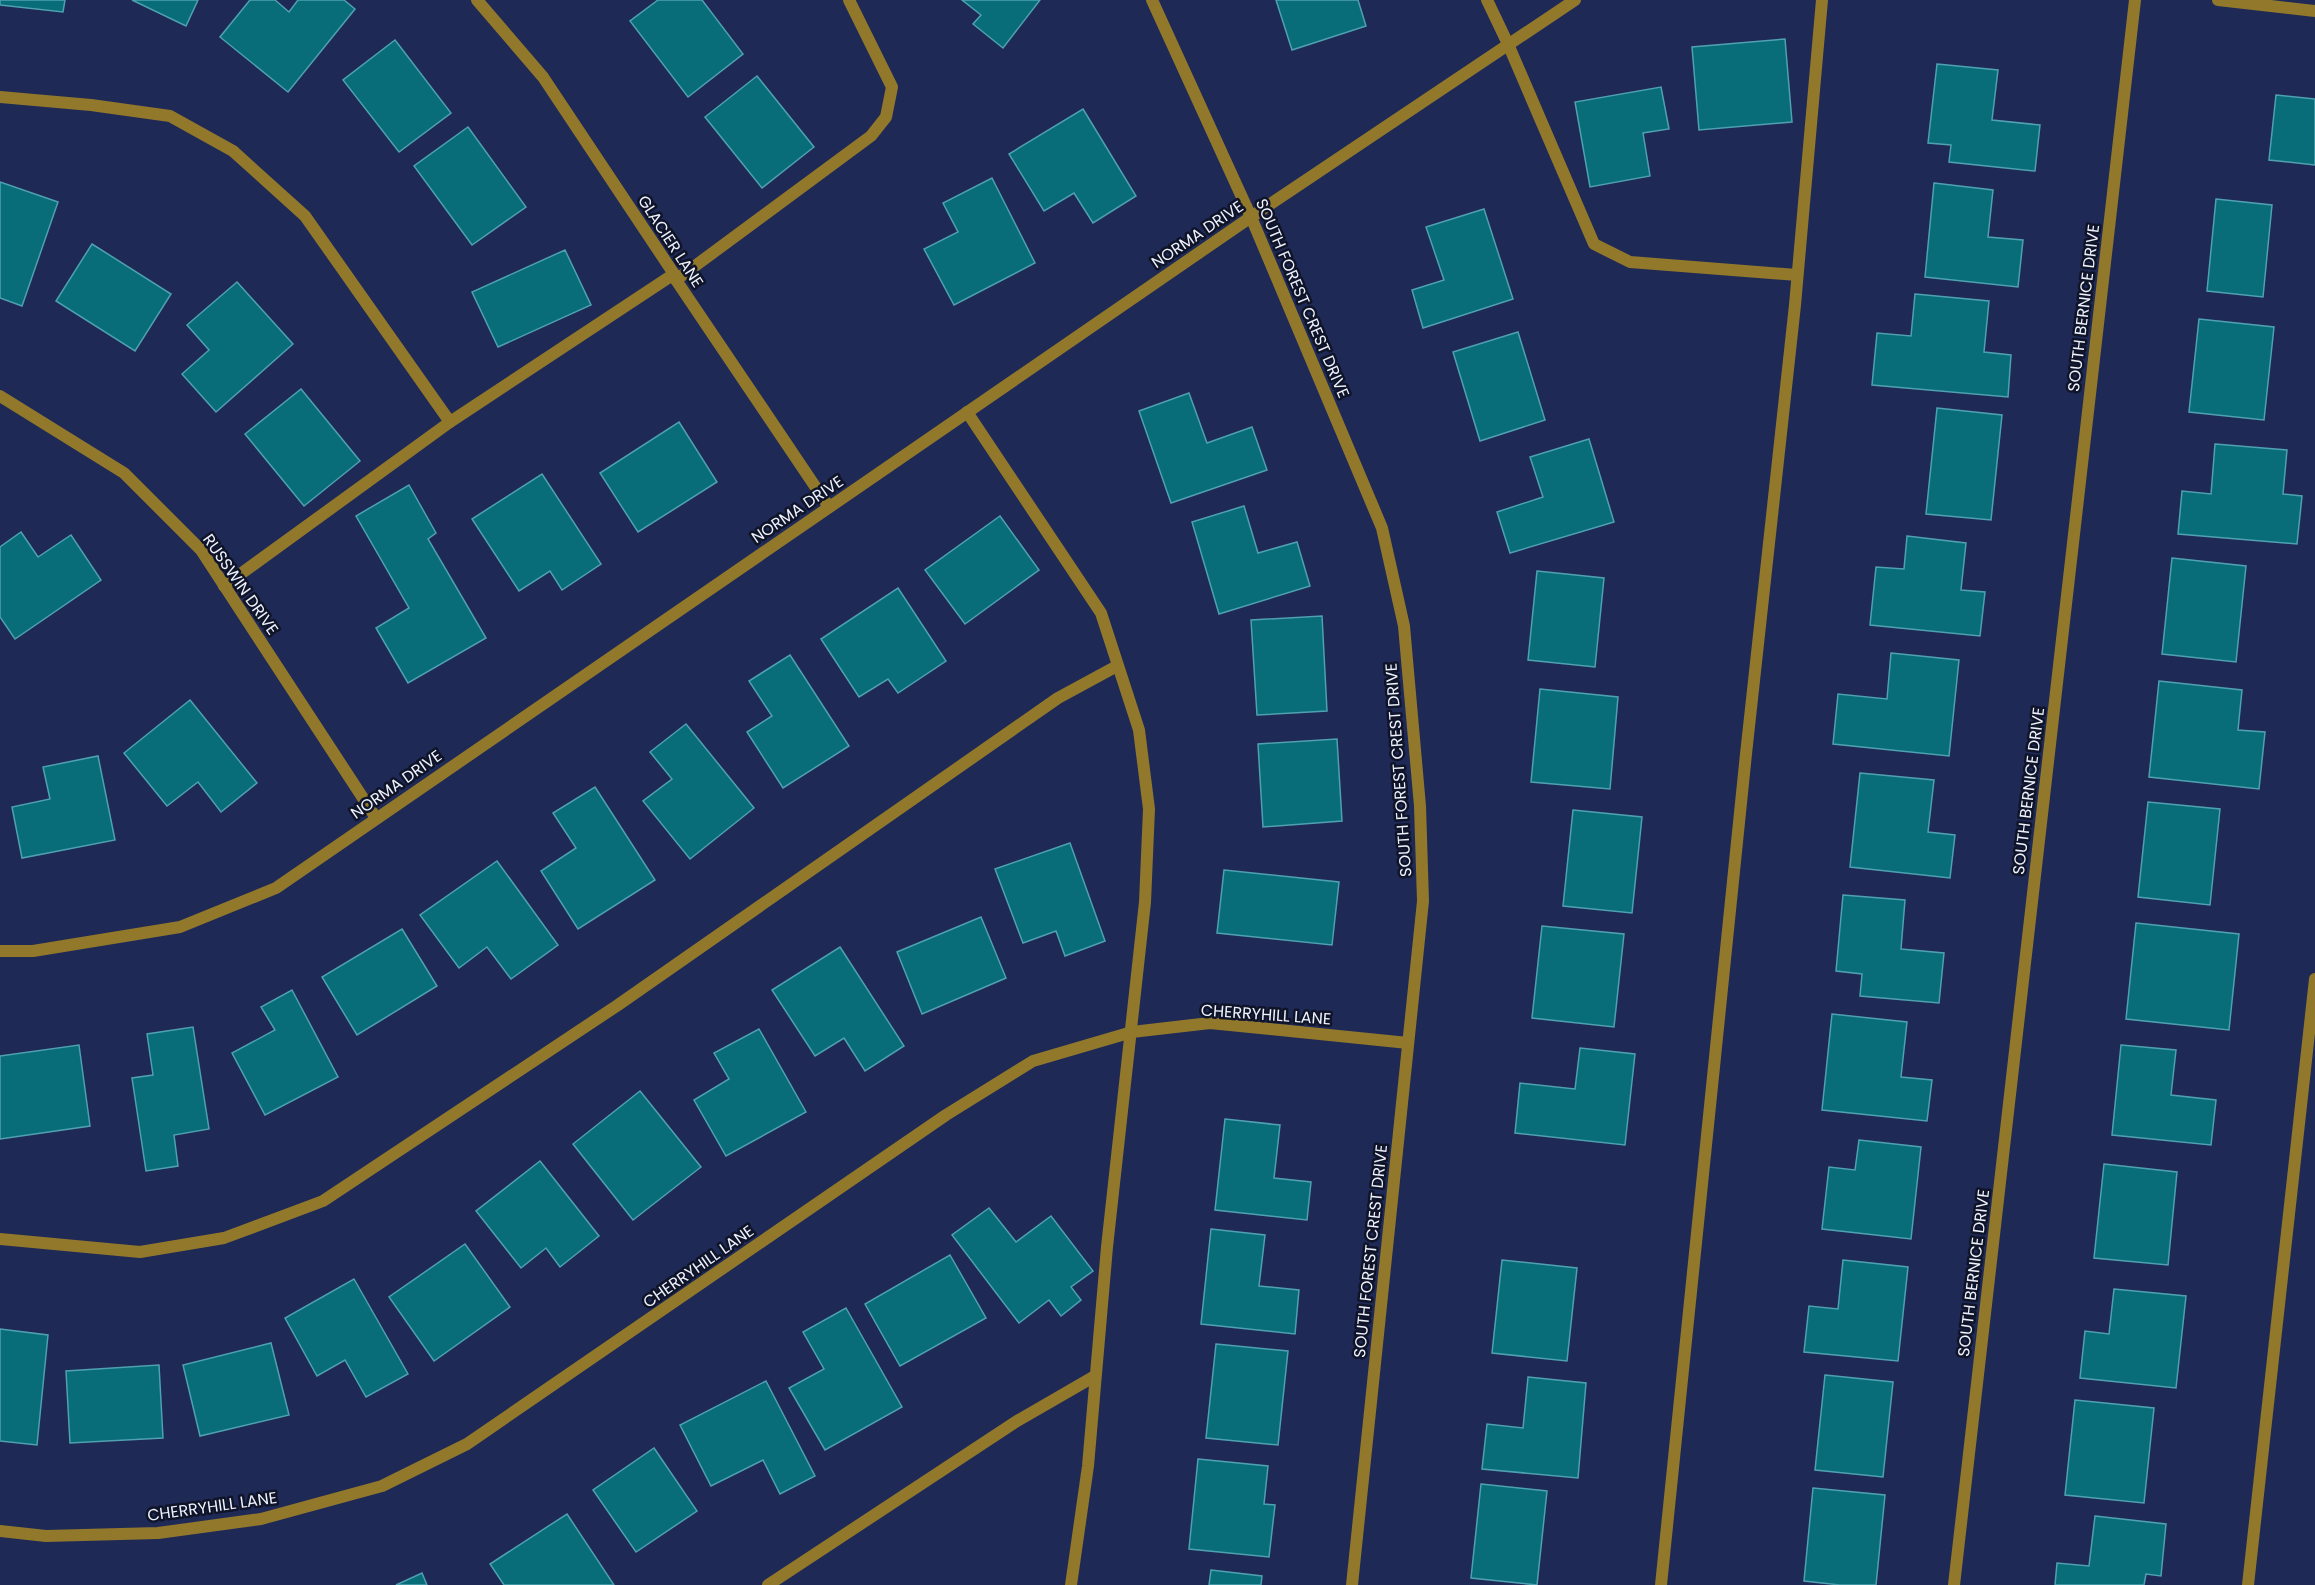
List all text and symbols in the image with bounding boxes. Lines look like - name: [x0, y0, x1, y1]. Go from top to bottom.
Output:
- street label: GLACIER LANE: [632, 191, 709, 292]
- street label: NORMA DRIVE: [1147, 195, 1248, 274]
- street label: SOUTH FOREST CREST DRIVE: [1250, 195, 1355, 401]
- street label: SOUTH BERNICE DRIVE: [2062, 223, 2105, 393]
- street label: NORMA DRIVE: [747, 470, 848, 549]
- street label: RUSSWIN DRIVE: [197, 529, 284, 639]
- street label: SOUTH FOREST CREST DRIVE: [1380, 662, 1417, 878]
- street label: SOUTH BERNICE DRIVE: [2007, 706, 2050, 876]
- street label: NORMA DRIVE: [346, 744, 446, 824]
- street label: CHERRYHILL LANE: [1200, 998, 1332, 1031]
- street label: SOUTH FOREST CREST DRIVE: [1348, 1143, 1393, 1359]
- street label: SOUTH BERNICE DRIVE: [1952, 1188, 1995, 1358]
- street label: CHERRYHILL LANE: [638, 1220, 758, 1313]
- street label: CHERRYHILL LANE: [146, 1486, 278, 1527]

